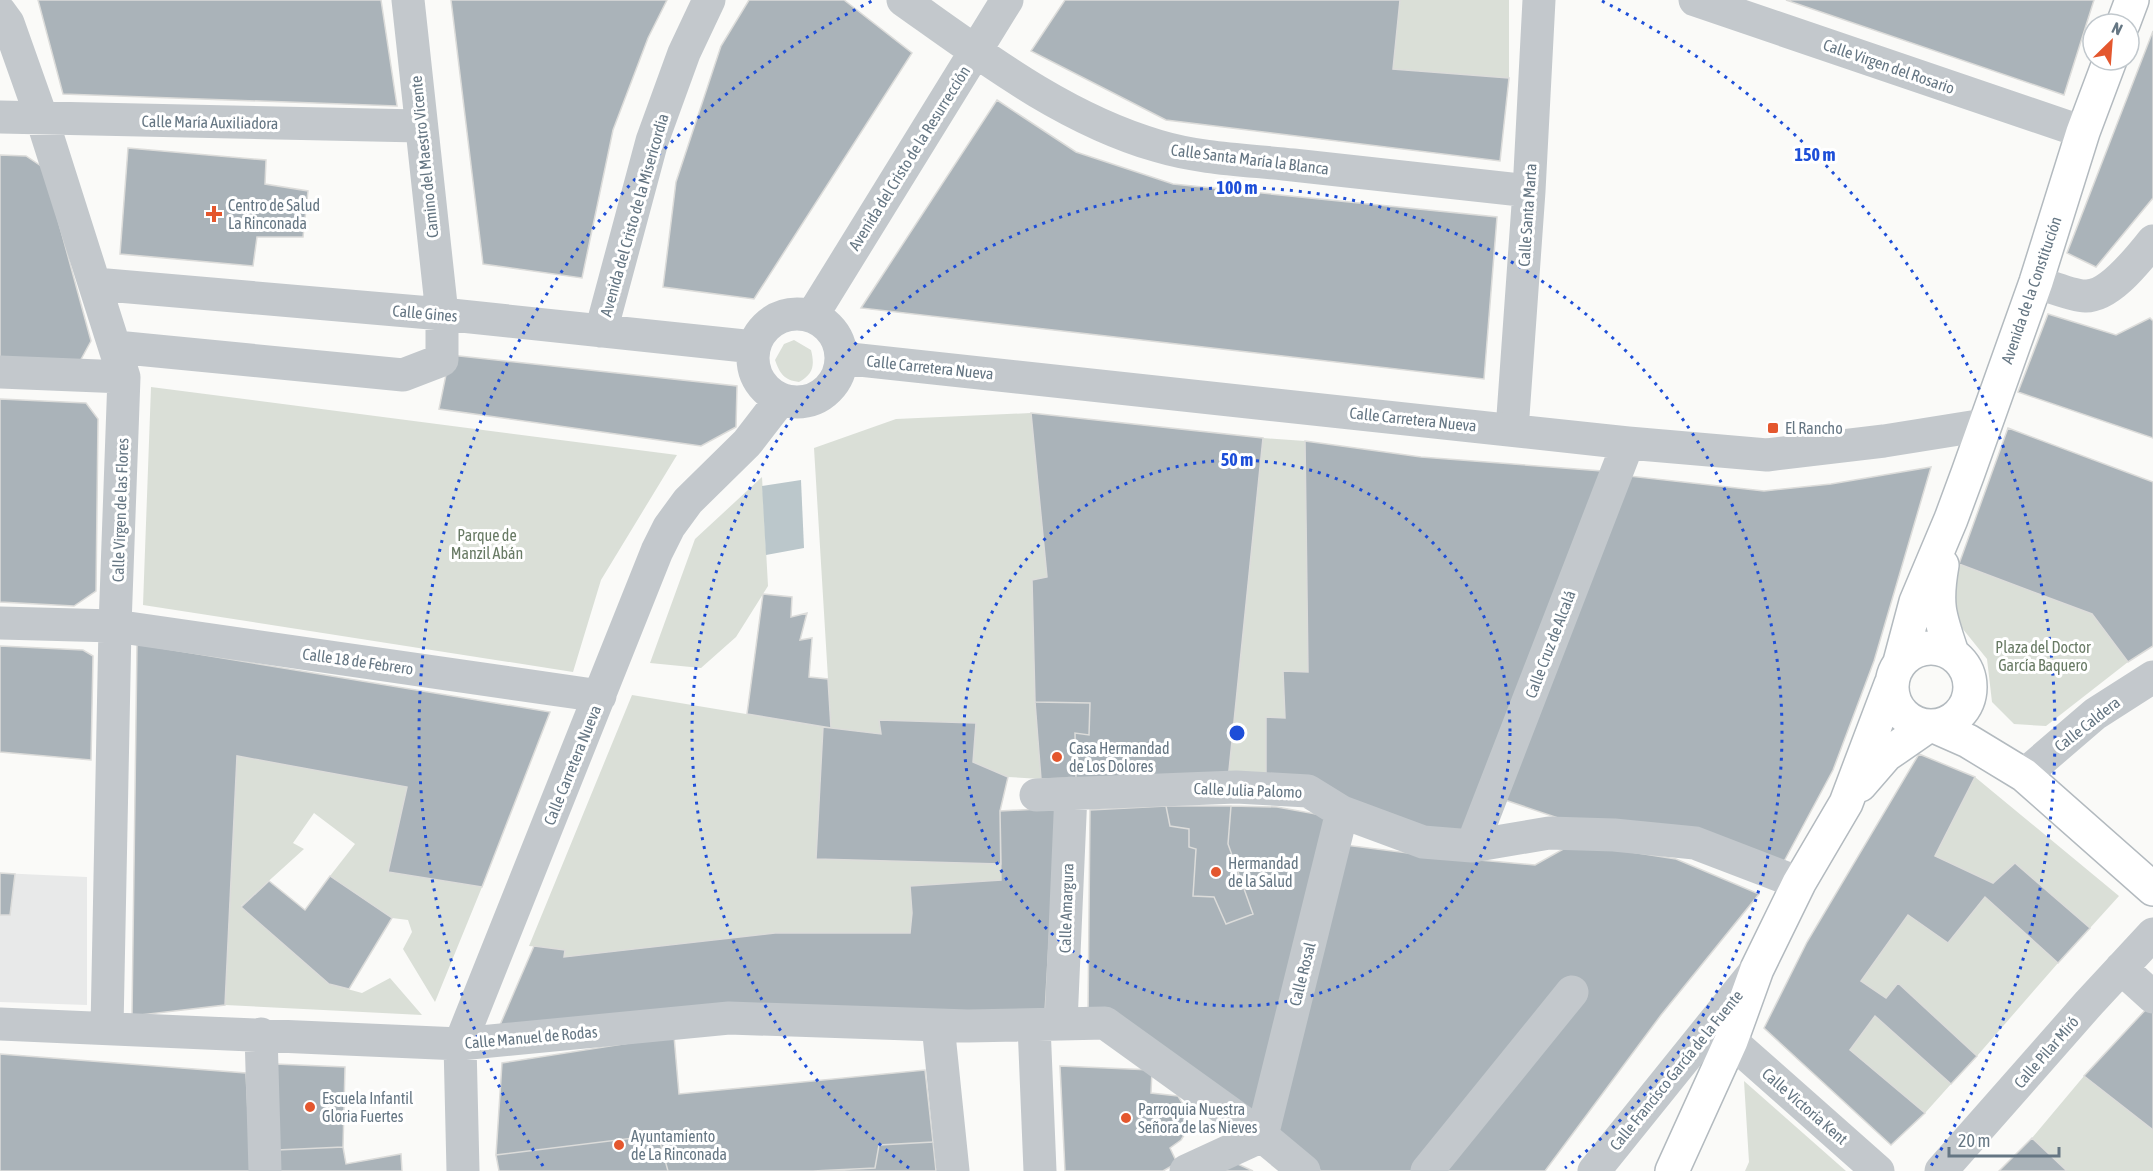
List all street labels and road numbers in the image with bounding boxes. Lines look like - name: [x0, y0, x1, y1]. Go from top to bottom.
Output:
- street label: Calle Virgen del Rosario: [1821, 35, 1957, 98]
- street label: Avenida del Cristo de la Resurrección: [845, 63, 973, 253]
- street label: Camino del Maestro Vicente: [407, 75, 441, 239]
- street label: Avenida del Cristo de la Misericordia: [596, 111, 672, 319]
- street label: Calle María Auxiliadora: [142, 112, 278, 132]
- street label: Calle Santa María la Blanca: [1170, 140, 1330, 178]
- street label: Calle Santa Marta: [1514, 163, 1540, 267]
- street label: Avenida de la Constitución: [1997, 214, 2065, 366]
- street label: Calle Gines: [392, 301, 459, 325]
- street label: Calle Carretera Nueva: [866, 351, 994, 383]
- street label: Calle Carretera Nueva: [1349, 403, 1477, 435]
- street label: Calle Virgen de las Flores: [108, 437, 133, 582]
- street label: Calle Cruz de Alcalá: [1521, 588, 1579, 700]
- street label: Calle 18 de Febrero: [301, 644, 415, 678]
- street label: Calle Caldera: [2051, 693, 2123, 755]
- street label: Calle Carretera Nueva: [540, 702, 604, 828]
- street label: Calle Julia Palomo: [1194, 779, 1302, 801]
- street label: Calle Amargura: [1055, 863, 1078, 953]
- street label: Calle Rosal: [1285, 939, 1319, 1008]
- street label: Calle Francisco García de la Fuente: [1606, 986, 1746, 1154]
- street label: Calle Pilar Miró: [2010, 1013, 2082, 1091]
- street label: Calle Manuel de Rodas: [464, 1022, 598, 1052]
- street label: Calle Victoria Kent: [1759, 1064, 1852, 1148]

